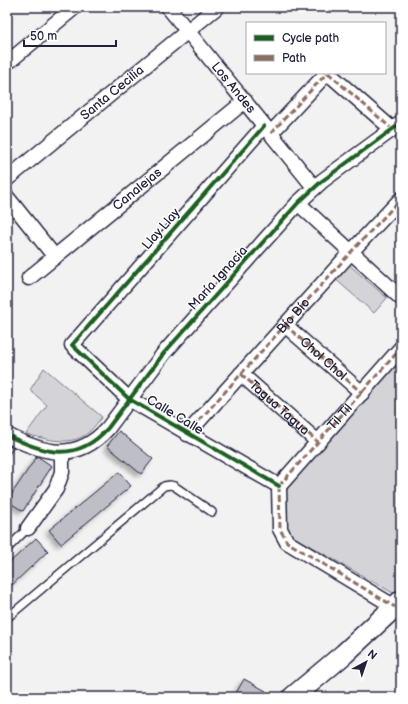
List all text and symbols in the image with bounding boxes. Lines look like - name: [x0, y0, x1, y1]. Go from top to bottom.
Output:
- scale bar: [24, 22, 116, 48]
- legend: [246, 22, 386, 74]
- text: 50 m: [30, 29, 57, 44]
- text: Cycle path: [282, 31, 339, 46]
- text: Path: [282, 51, 307, 66]
- street label: Los Andes: [208, 59, 259, 117]
- street label: Santa Cecilia: [77, 62, 147, 124]
- street label: Canalejas: [109, 164, 166, 214]
- street label: Llay Llay: [139, 205, 183, 253]
- street label: María Ignacia: [185, 243, 251, 313]
- street label: Bío Bío: [273, 295, 314, 337]
- street label: Chol Chol: [297, 334, 350, 384]
- street label: Tagua Tagua: [246, 377, 313, 439]
- street label: Calle Calle: [144, 392, 207, 438]
- street label: Til Til: [324, 401, 356, 433]
- north arrow: [346, 642, 386, 682]
- text: N: [365, 647, 379, 662]

